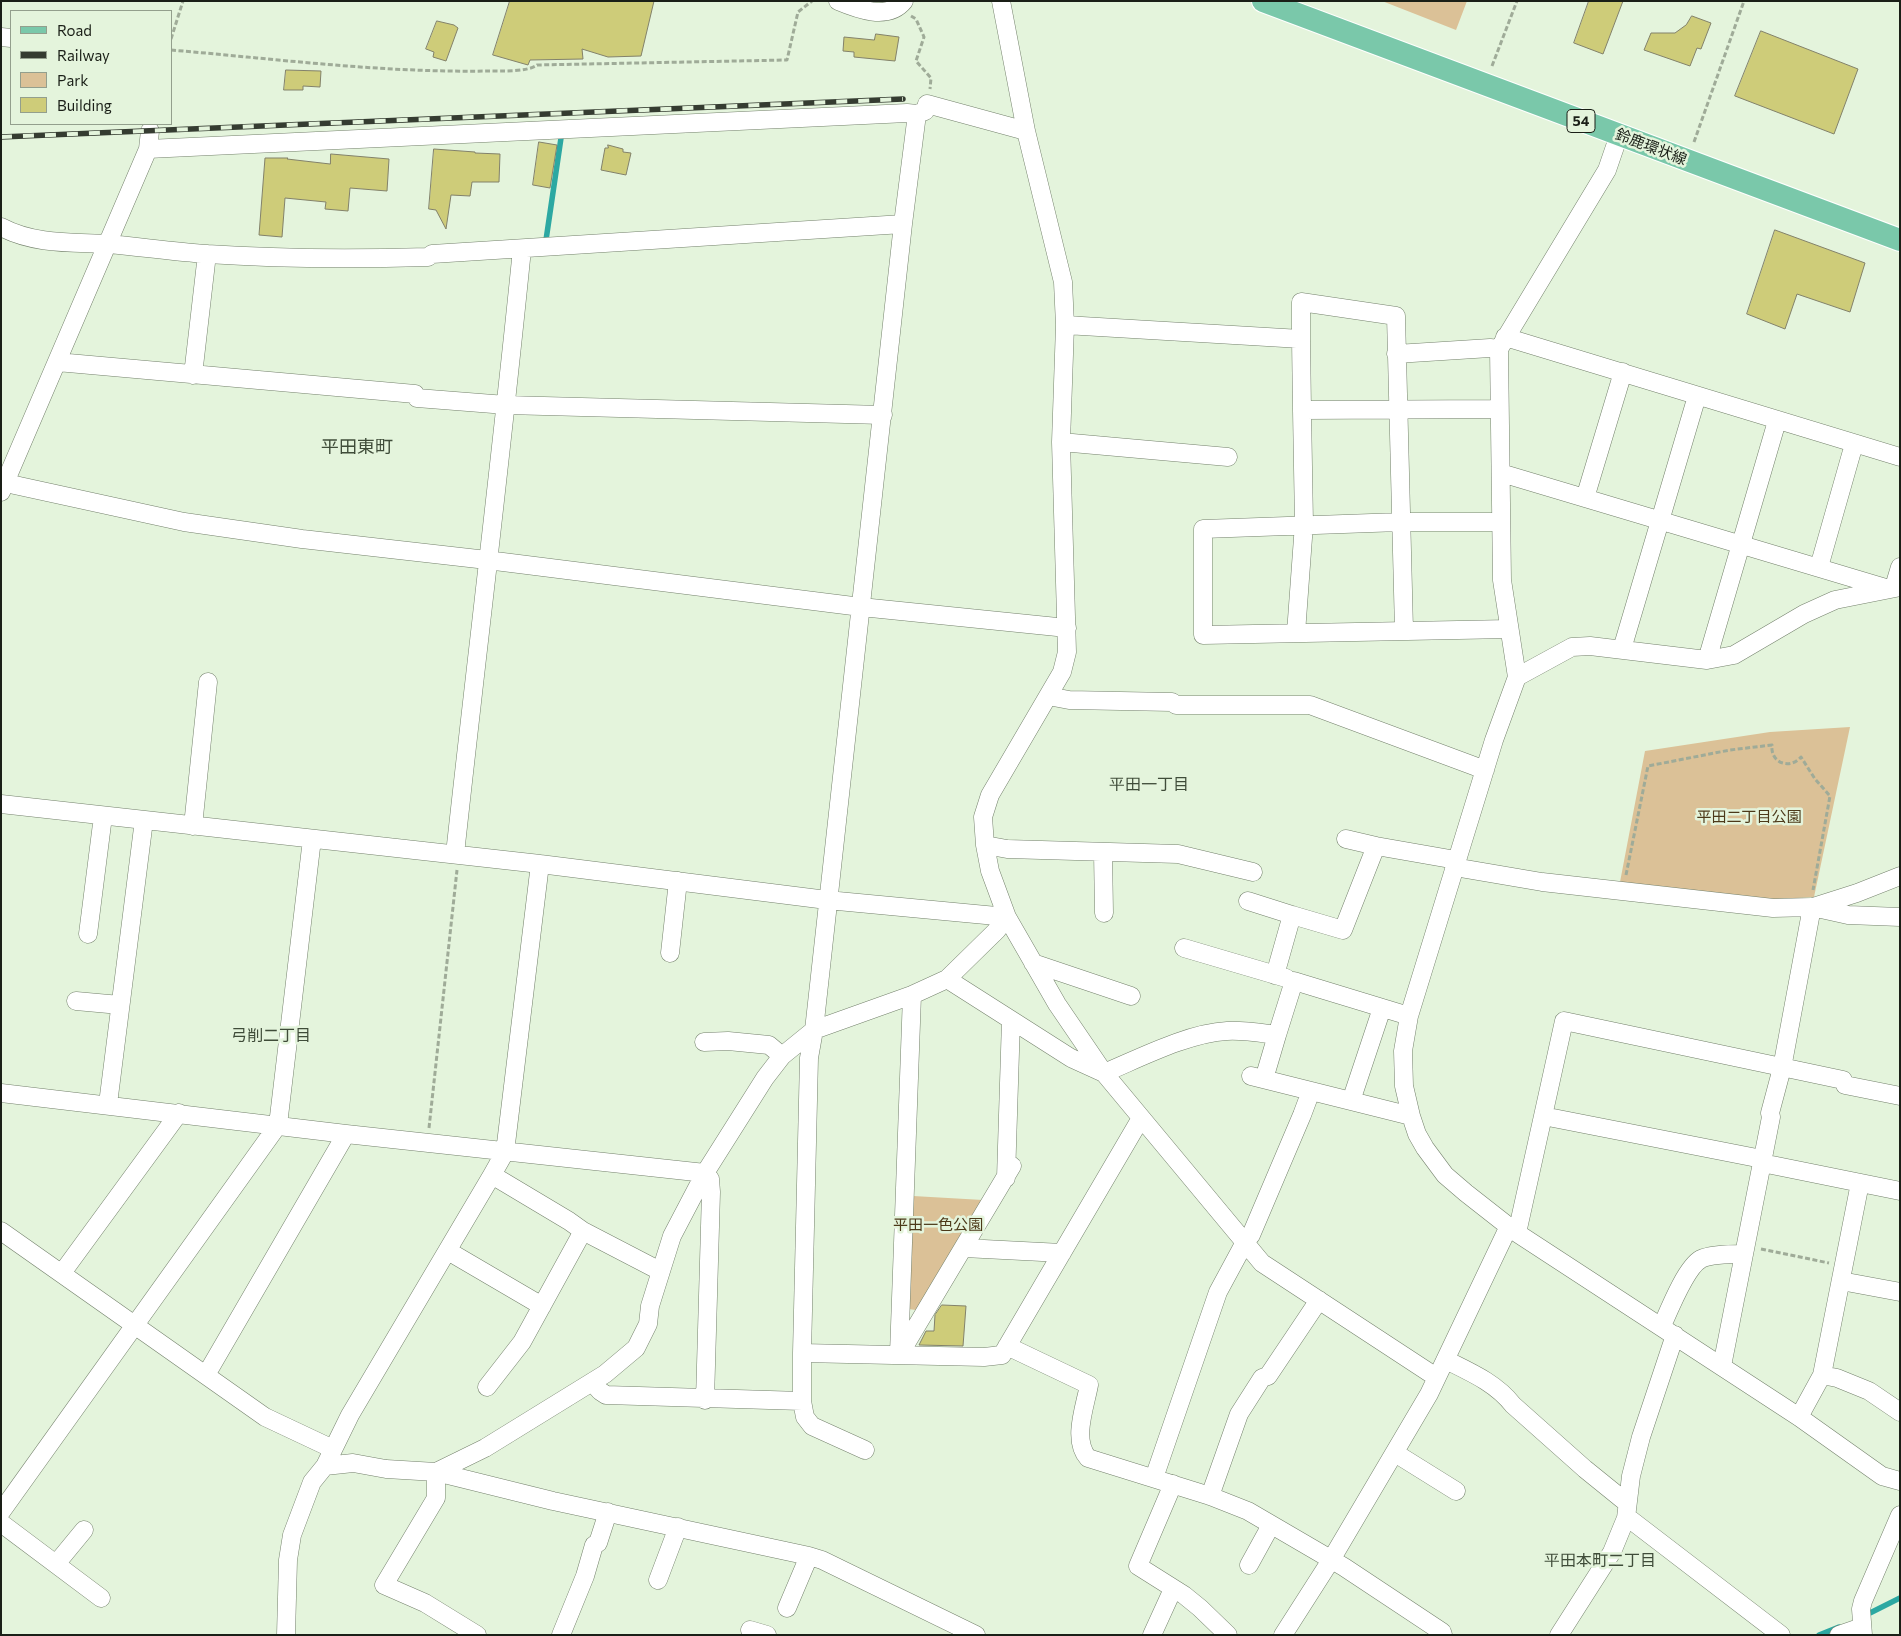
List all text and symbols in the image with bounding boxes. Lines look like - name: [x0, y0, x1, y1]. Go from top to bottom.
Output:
- legend: [10, 10, 172, 125]
- text: Road: [57, 21, 92, 39]
- text: Railway: [57, 46, 110, 64]
- text: Park: [57, 71, 88, 89]
- text: Building: [57, 96, 112, 114]
- road number: 54: [1567, 110, 1595, 132]
- street label: 鈴鹿環状線: [1613, 125, 1689, 169]
- district label: 平田東町: [321, 436, 393, 458]
- district label: 平田一丁目: [1109, 775, 1189, 795]
- park label: 平田二丁目公園: [1697, 808, 1801, 826]
- district label: 弓削二丁目: [231, 1026, 311, 1046]
- park label: 平田一色公園: [893, 1216, 983, 1234]
- district label: 平田本町二丁目: [1544, 1551, 1656, 1571]

